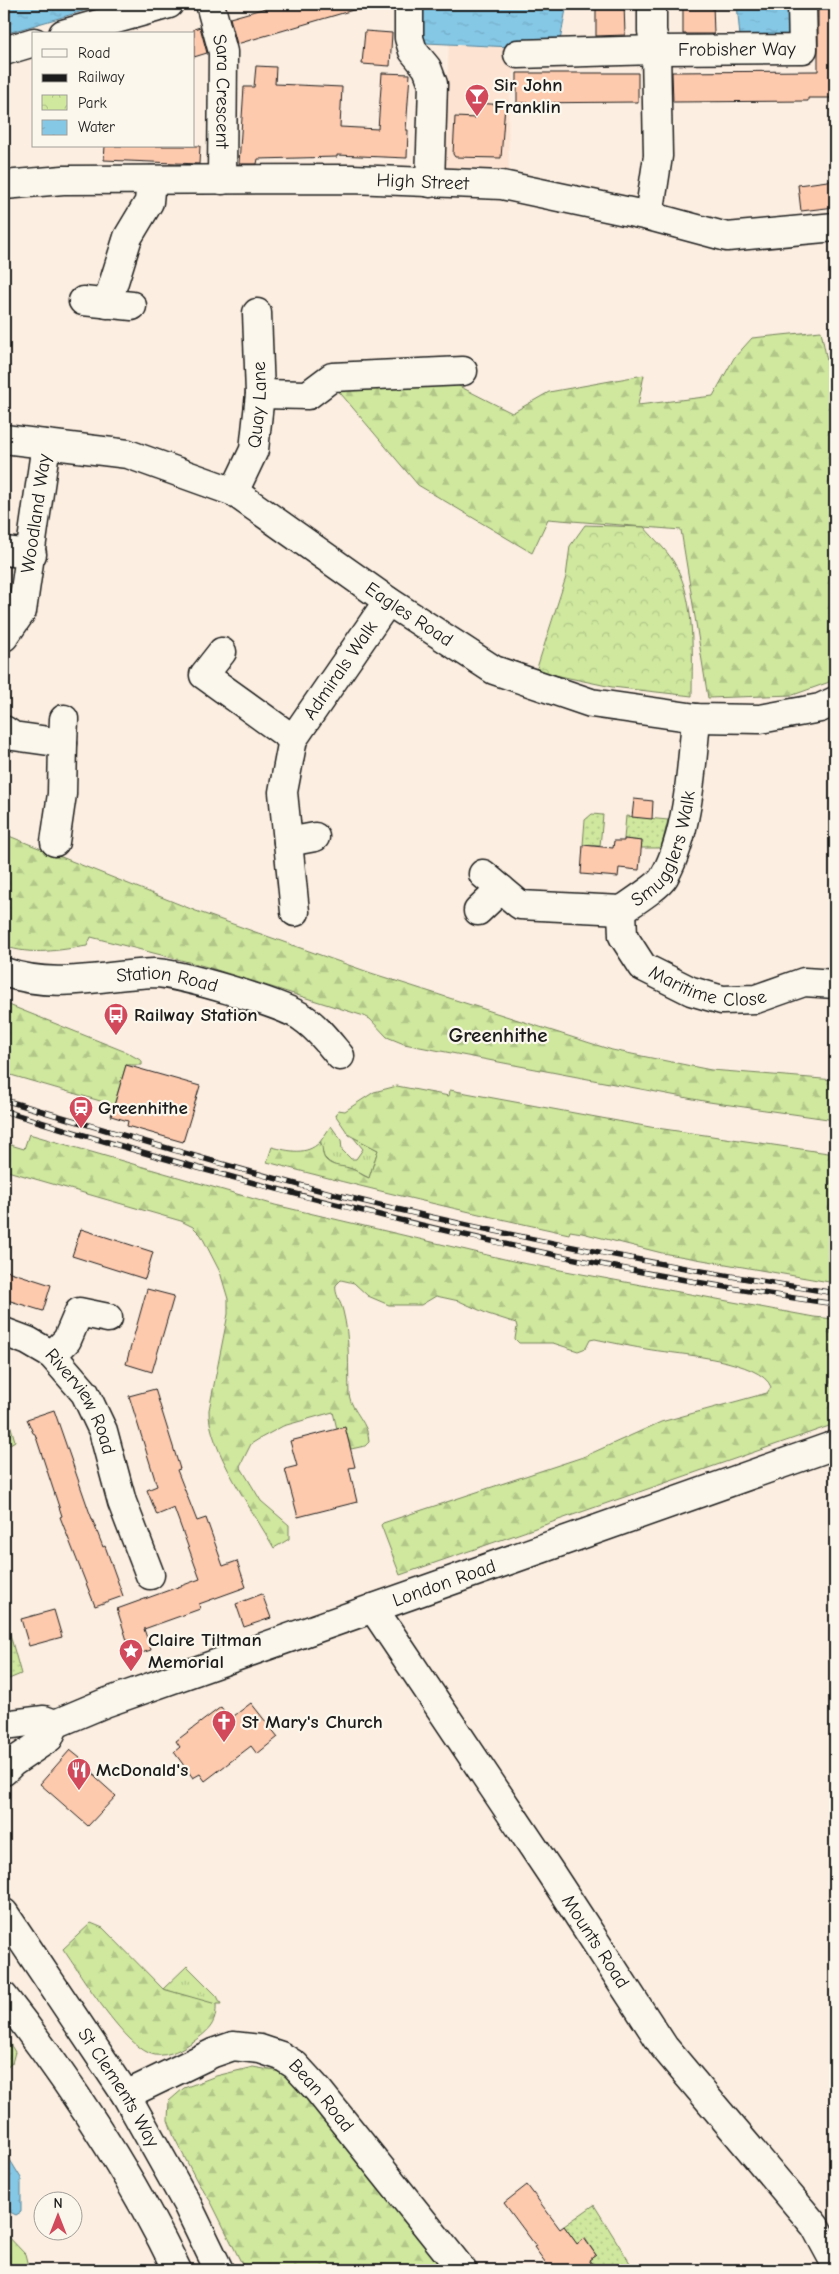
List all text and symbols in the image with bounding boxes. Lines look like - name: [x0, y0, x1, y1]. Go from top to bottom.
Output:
- legend: [32, 32, 195, 148]
- street label: Sara Crescent: [208, 32, 234, 149]
- street label: Frobisher Way: [678, 38, 796, 61]
- text: Road: [78, 44, 110, 62]
- text: Railway: [78, 68, 125, 86]
- place label: Sir John Franklin: [494, 74, 563, 118]
- bar icon: Sir John Franklin: [464, 83, 490, 117]
- text: Park: [78, 94, 107, 112]
- text: Water: [78, 118, 115, 136]
- street label: High Street: [376, 169, 470, 195]
- street label: Quay Lane: [243, 361, 271, 449]
- street label: Woodland Way: [17, 452, 56, 575]
- street label: Eagles Road: [361, 577, 457, 651]
- street label: Admirals Walk: [299, 616, 382, 724]
- street label: Smugglers Walk: [627, 789, 700, 911]
- street label: Maritime Close: [645, 961, 769, 1011]
- street label: Station Road: [115, 962, 220, 997]
- bus stop icon: Railway Station: [103, 1002, 129, 1036]
- place label: Railway Station: [134, 1004, 258, 1026]
- district label: Greenhithe: [448, 1023, 548, 1047]
- station icon: Greenhithe: [68, 1095, 94, 1129]
- place label: Greenhithe: [98, 1097, 188, 1119]
- street label: Riverview Road: [41, 1344, 120, 1457]
- street label: London Road: [390, 1555, 499, 1611]
- place label: Claire Tiltman Memorial: [148, 1629, 262, 1673]
- place icon: Claire Tiltman Memorial: [118, 1638, 144, 1672]
- church icon: St Mary's Church: [211, 1709, 237, 1743]
- place label: St Mary's Church: [242, 1711, 383, 1733]
- restaurant icon: McDonald's: [66, 1757, 92, 1791]
- place label: McDonald's: [96, 1759, 188, 1781]
- street label: Mounts Road: [557, 1891, 634, 1993]
- street label: St Clements Way: [73, 2024, 164, 2152]
- street label: Bean Road: [284, 2054, 358, 2137]
- north arrow: [32, 2192, 82, 2242]
- text: N: [53, 2195, 63, 2212]

